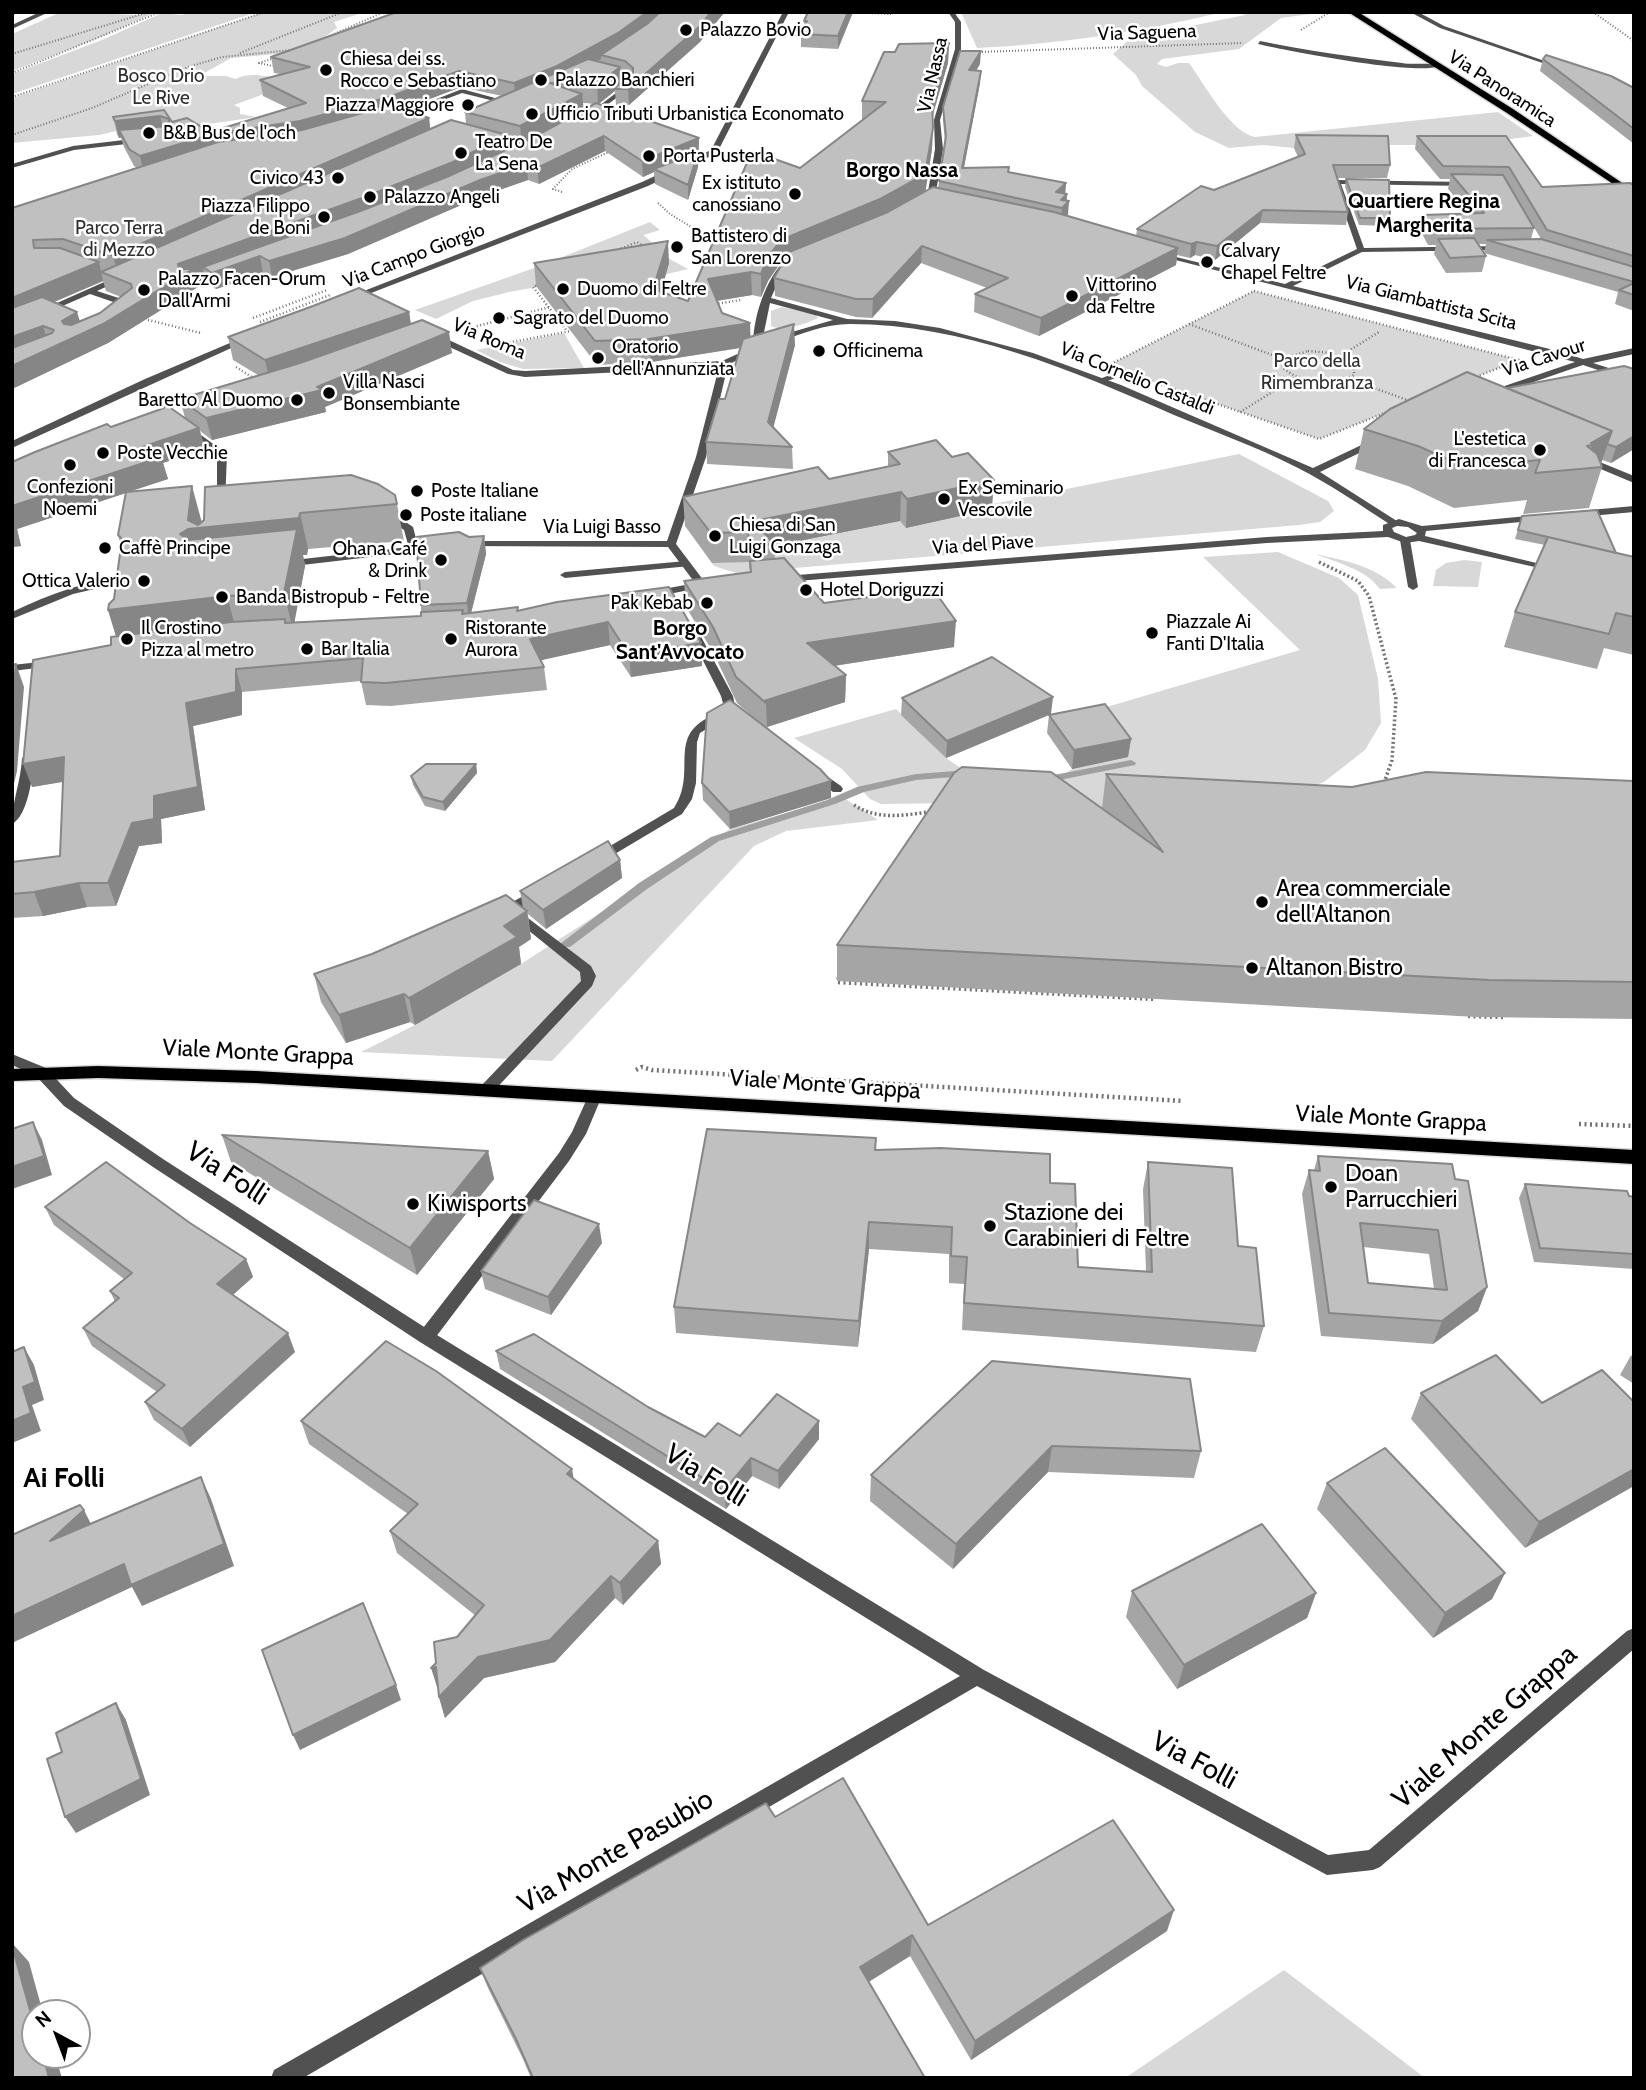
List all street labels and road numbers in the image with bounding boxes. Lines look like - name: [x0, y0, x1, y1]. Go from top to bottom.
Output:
- street label: Via Saguena: [1097, 20, 1197, 46]
- street label: Via Nassa: [913, 35, 953, 115]
- street label: Via Panoramica: [1444, 46, 1560, 132]
- street label: Via Campo Giorgio: [340, 218, 488, 294]
- street label: Via Giambattista Scita: [1343, 271, 1519, 335]
- street label: Via Roma: [449, 313, 529, 365]
- street label: Via Cavour: [1500, 334, 1588, 382]
- street label: Via Cornelio Castaldi: [1056, 338, 1218, 420]
- street label: Via Luigi Basso: [543, 516, 661, 538]
- street label: Via del Piave: [932, 530, 1034, 560]
- street label: Viale Monte Grappa: [162, 1034, 354, 1072]
- street label: Viale Monte Grappa: [728, 1065, 922, 1105]
- street label: Viale Monte Grappa: [1295, 1100, 1487, 1138]
- street label: Via Folli: [179, 1135, 275, 1213]
- street label: Via Folli: [658, 1437, 754, 1515]
- street label: Viale Monte Grappa: [1386, 1638, 1584, 1816]
- street label: Via Folli: [1146, 1725, 1242, 1797]
- street label: Via Monte Pasubio: [513, 1783, 719, 1921]

